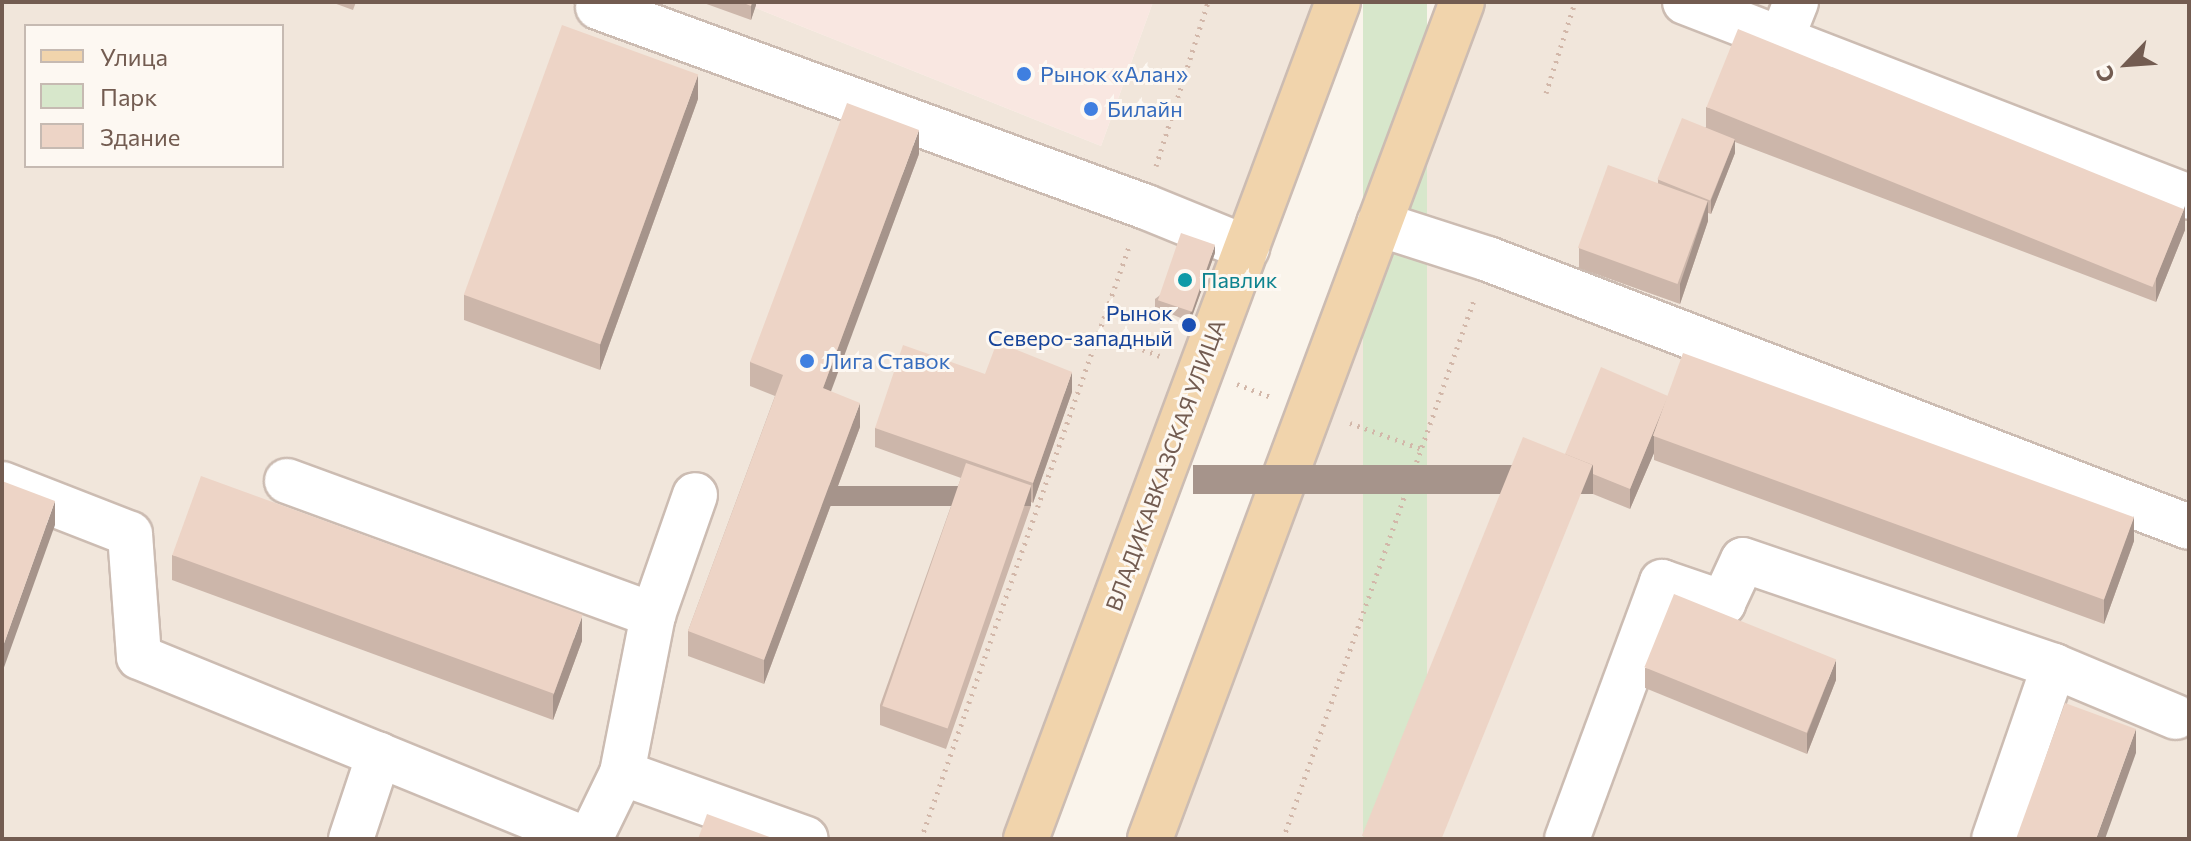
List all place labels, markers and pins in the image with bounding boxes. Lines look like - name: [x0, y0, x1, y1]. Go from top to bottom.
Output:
- place label: Рынок «Алан»: [1040, 61, 1188, 87]
- marker: Рынок «Алан»: [1015, 65, 1033, 83]
- place label: Билайн: [1107, 96, 1183, 122]
- marker: Билайн: [1082, 100, 1100, 118]
- place label: Павлик: [1201, 267, 1278, 293]
- marker: Павлик: [1176, 271, 1194, 289]
- place label: Рынок Северо-западный: [988, 299, 1173, 350]
- marker: Рынок Северо-западный: [1180, 316, 1198, 334]
- place label: Лига Ставок: [823, 348, 951, 374]
- marker: Лига Ставок: [798, 352, 816, 370]

